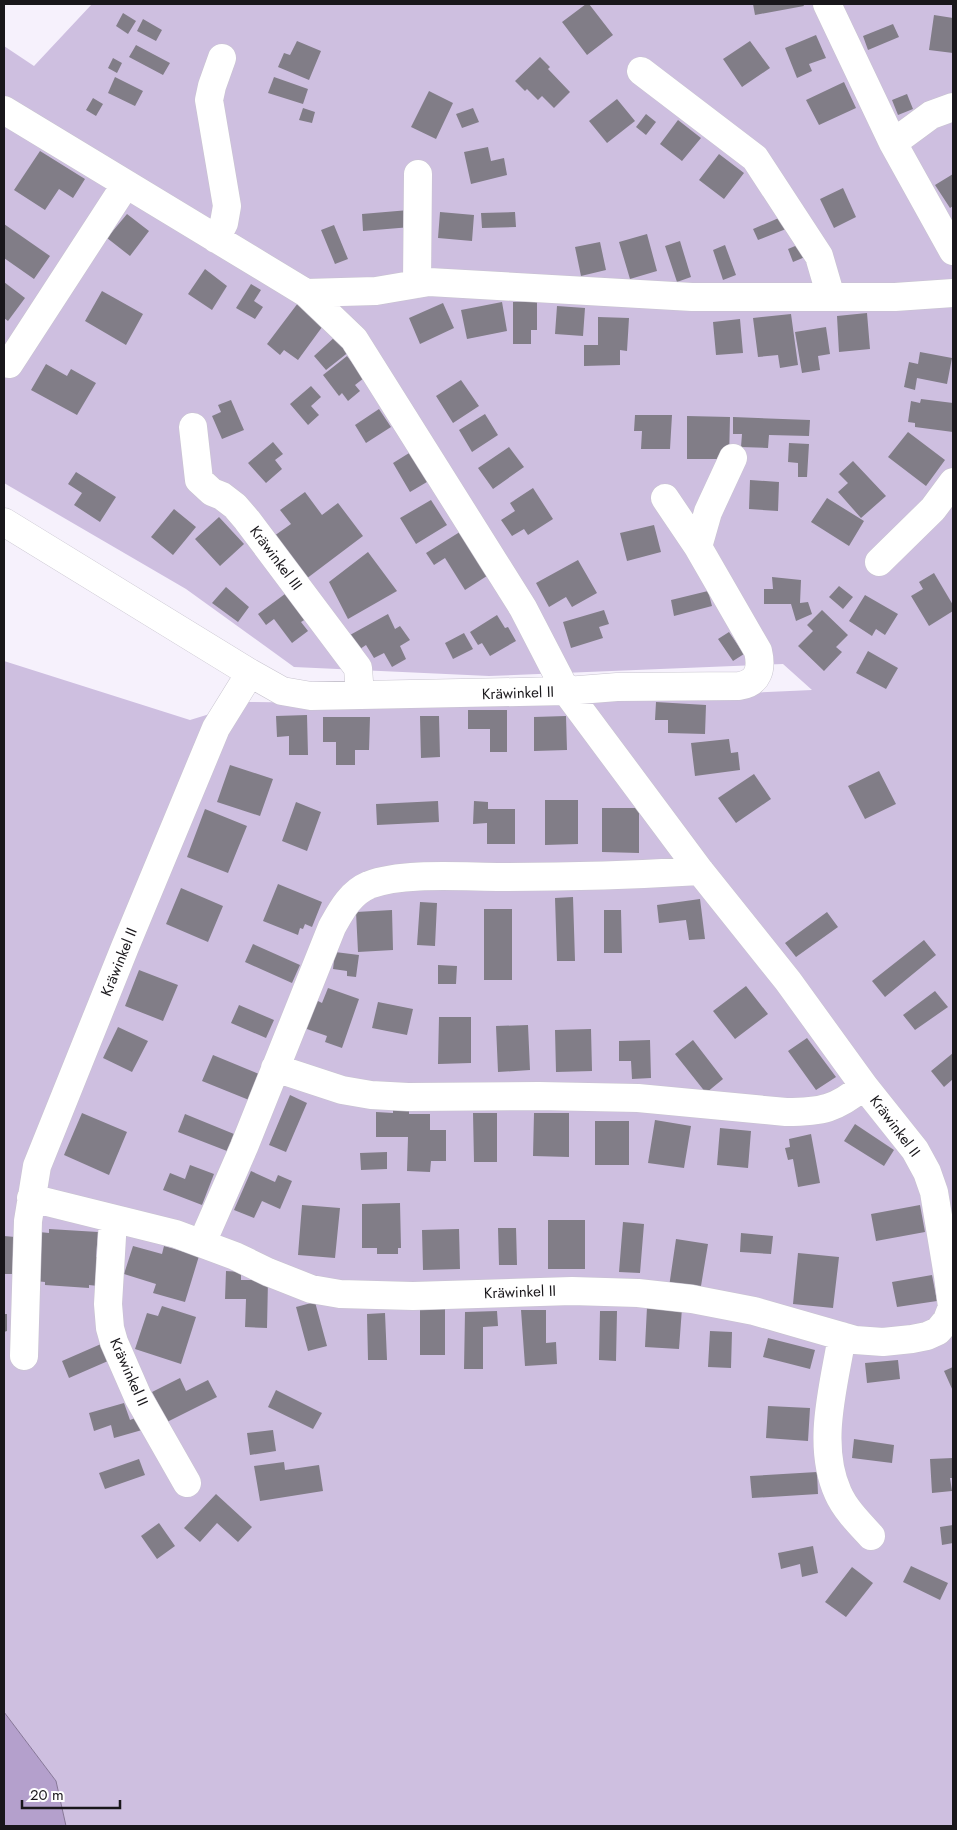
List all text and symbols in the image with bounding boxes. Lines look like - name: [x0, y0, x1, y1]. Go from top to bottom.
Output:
- street label: Kräwinkel III: [244, 521, 308, 595]
- street label: Kräwinkel II: [482, 681, 554, 705]
- street label: Kräwinkel II: [95, 924, 143, 1000]
- street label: Kräwinkel II: [864, 1091, 926, 1161]
- street label: Kräwinkel II: [484, 1280, 556, 1304]
- street label: Kräwinkel II: [104, 1335, 154, 1409]
- scale bar: [22, 1778, 120, 1810]
- text: 20 m: [30, 1784, 64, 1806]

